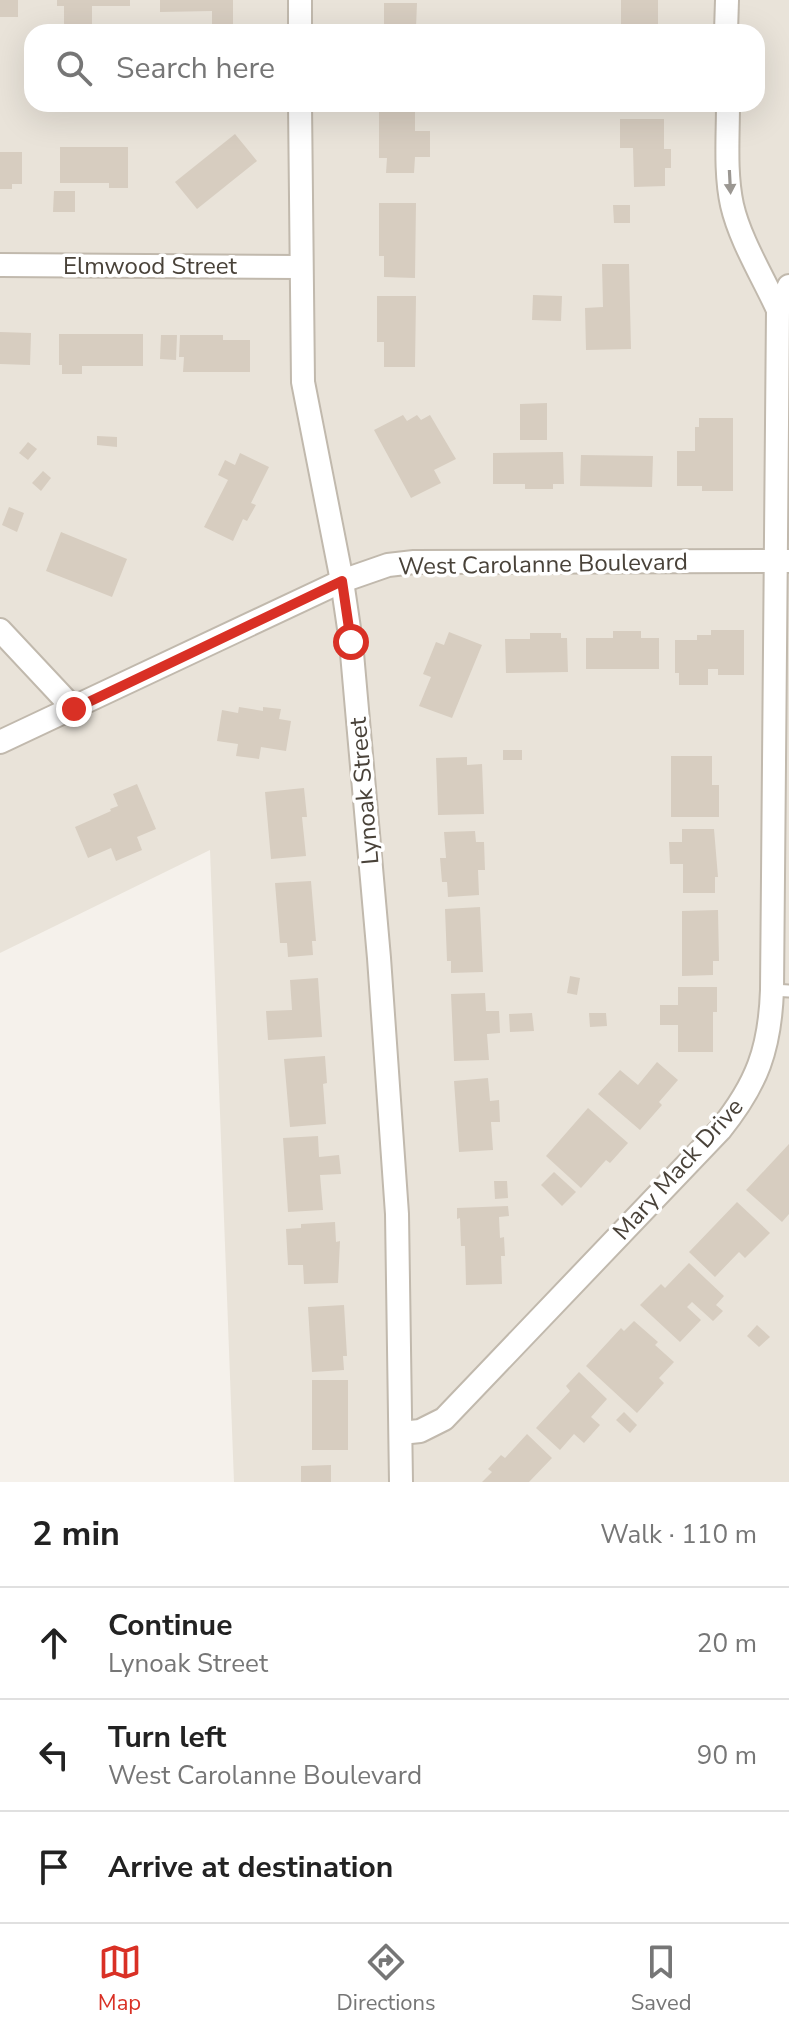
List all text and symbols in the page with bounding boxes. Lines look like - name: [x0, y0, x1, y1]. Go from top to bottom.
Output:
- search box: [24, 24, 765, 112]
- icon: search: [52, 46, 96, 90]
- text: Search here: [116, 48, 275, 89]
- one-way arrow: [724, 170, 737, 195]
- street label: Elmwood Street: [63, 250, 238, 282]
- street label: West Carolanne Boulevard: [398, 545, 688, 583]
- route start: [333, 624, 369, 660]
- route end: [56, 691, 92, 727]
- street label: Lynoak Street: [342, 715, 386, 866]
- street label: Mary Mack Drive: [606, 1091, 750, 1247]
- text: 2 min: [32, 1511, 120, 1557]
- text: Walk · 110 m: [600, 1517, 757, 1552]
- text: Continue: [108, 1605, 233, 1646]
- icon: ahead: [32, 1621, 76, 1665]
- text: 20 m: [697, 1626, 757, 1661]
- text: Lynoak Street: [108, 1646, 268, 1681]
- text: Turn left: [108, 1717, 226, 1758]
- icon: left: [32, 1733, 76, 1777]
- text: 90 m: [697, 1738, 757, 1773]
- text: West Carolanne Boulevard: [108, 1758, 422, 1793]
- icon: arrive: [32, 1845, 76, 1889]
- text: Arrive at destination: [108, 1847, 393, 1888]
- tab: Map: [98, 1940, 142, 2018]
- tab: Directions: [337, 1940, 436, 2018]
- tab: Saved: [631, 1940, 691, 2018]

